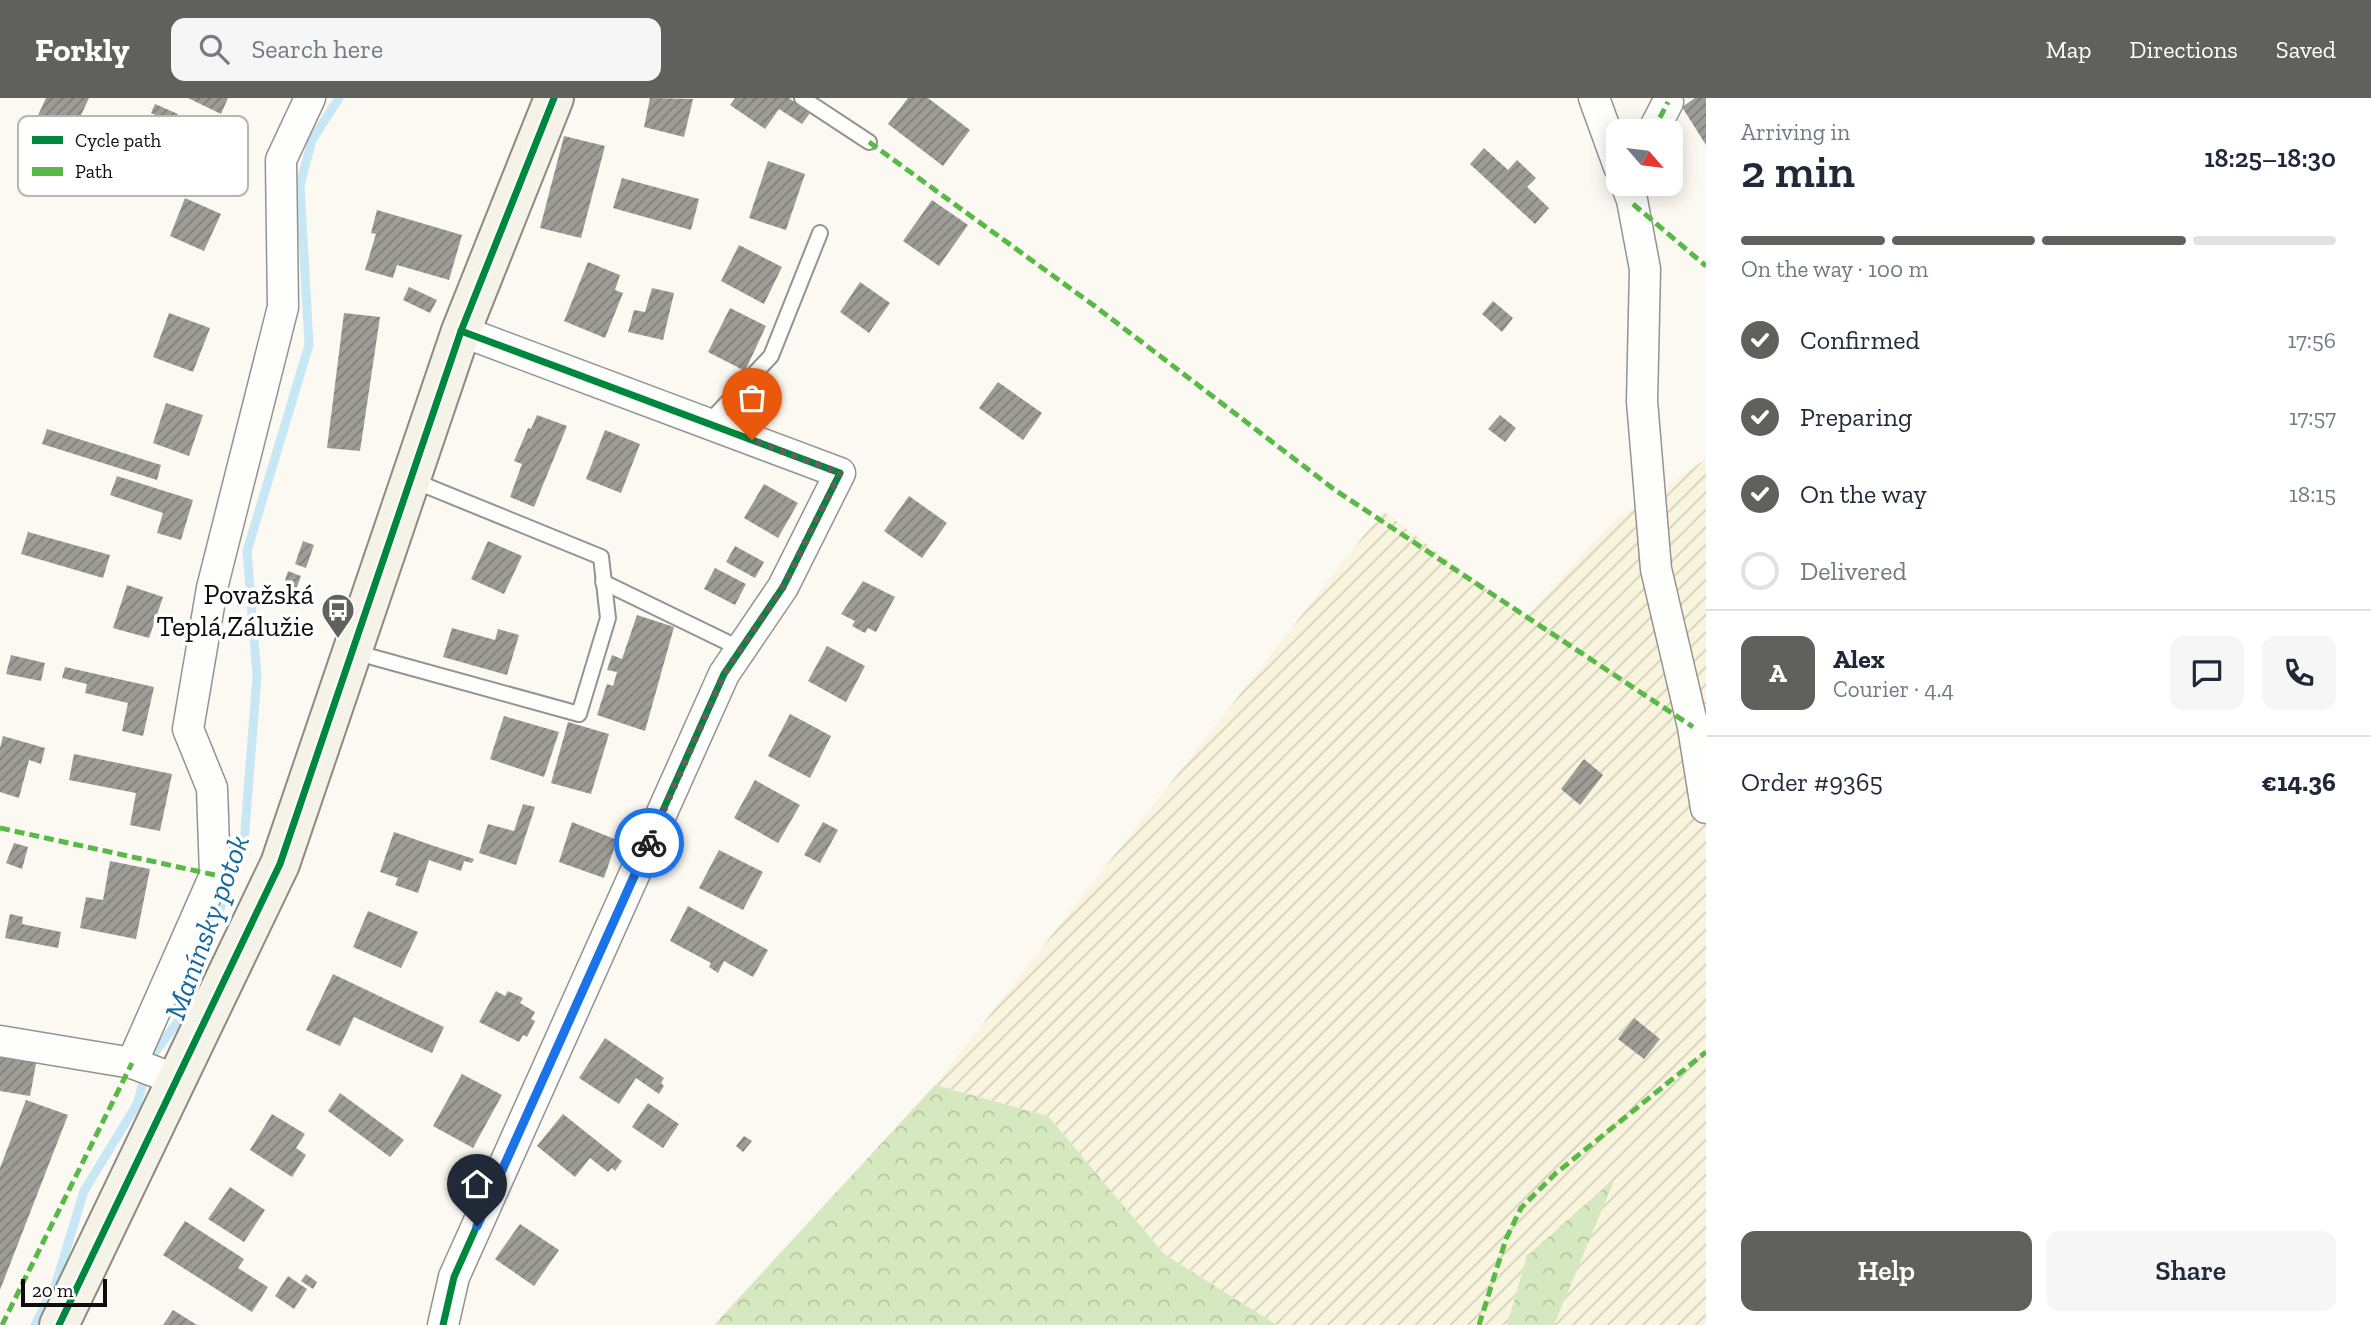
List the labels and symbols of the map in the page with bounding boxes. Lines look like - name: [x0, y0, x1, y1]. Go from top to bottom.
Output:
- legend: [18, 116, 248, 196]
- north arrow: [1606, 119, 1684, 196]
- text: Cycle path: [75, 129, 161, 152]
- text: Path: [75, 160, 113, 183]
- pin: [722, 368, 782, 440]
- place label: Považská Teplá,Zálužie: [156, 578, 314, 643]
- bus stop icon: Považská Teplá,Zálužie: [319, 591, 357, 640]
- courier: [614, 808, 684, 878]
- water label: Manínsky potok: [157, 830, 257, 1024]
- pin: [447, 1154, 507, 1226]
- scale bar: [21, 1276, 107, 1308]

